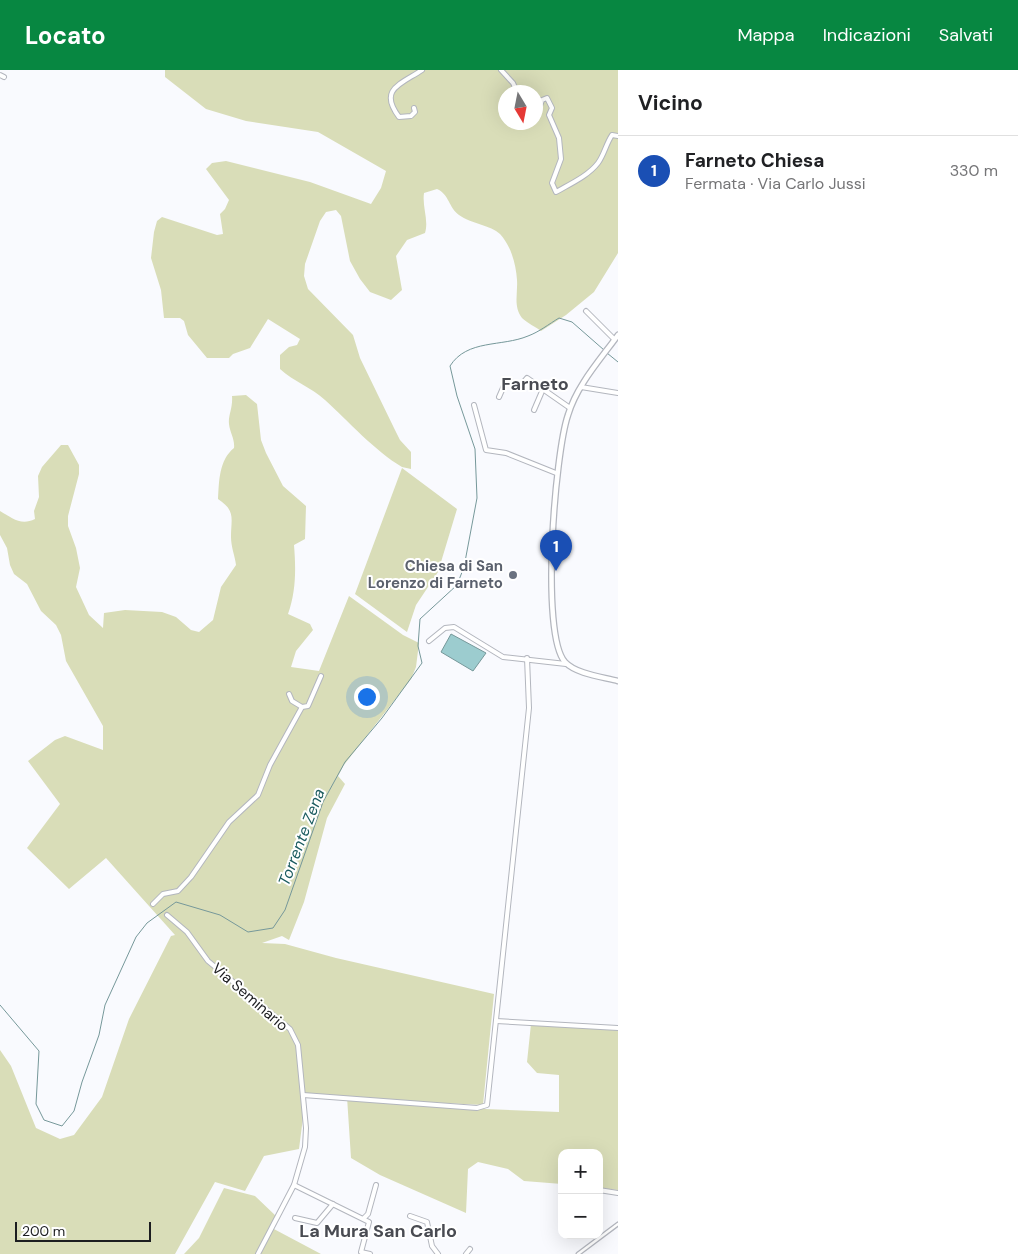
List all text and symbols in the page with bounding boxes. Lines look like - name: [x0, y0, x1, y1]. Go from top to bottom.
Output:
- text: Locato: [25, 20, 106, 51]
- text: Mappa: [737, 23, 795, 47]
- text: Indicazioni: [823, 23, 911, 47]
- text: Salvati: [939, 23, 993, 47]
- north arrow: [498, 85, 543, 130]
- text: Vicino: [638, 89, 703, 117]
- text: Farneto Chiesa: [685, 148, 824, 173]
- text: 1: [651, 160, 657, 181]
- text: 330 m: [950, 160, 998, 181]
- text: Fermata · Via Carlo Jussi: [685, 173, 866, 194]
- district label: Farneto: [501, 372, 569, 396]
- pin: 1: [540, 530, 572, 571]
- place label: Chiesa di San Lorenzo di Farneto: [368, 556, 503, 593]
- marker: Chiesa di San Lorenzo di Farneto: [507, 569, 519, 581]
- your location: [354, 684, 380, 710]
- water label: Torrente Zena: [273, 785, 330, 889]
- street label: Via Seminario: [208, 958, 292, 1036]
- map controls: [558, 1149, 603, 1239]
- button: +: [558, 1149, 603, 1194]
- button: −: [558, 1194, 603, 1239]
- scale bar: [15, 1219, 151, 1242]
- district label: La Mura San Carlo: [299, 1219, 457, 1243]
- text: 200 m: [22, 1222, 65, 1240]

